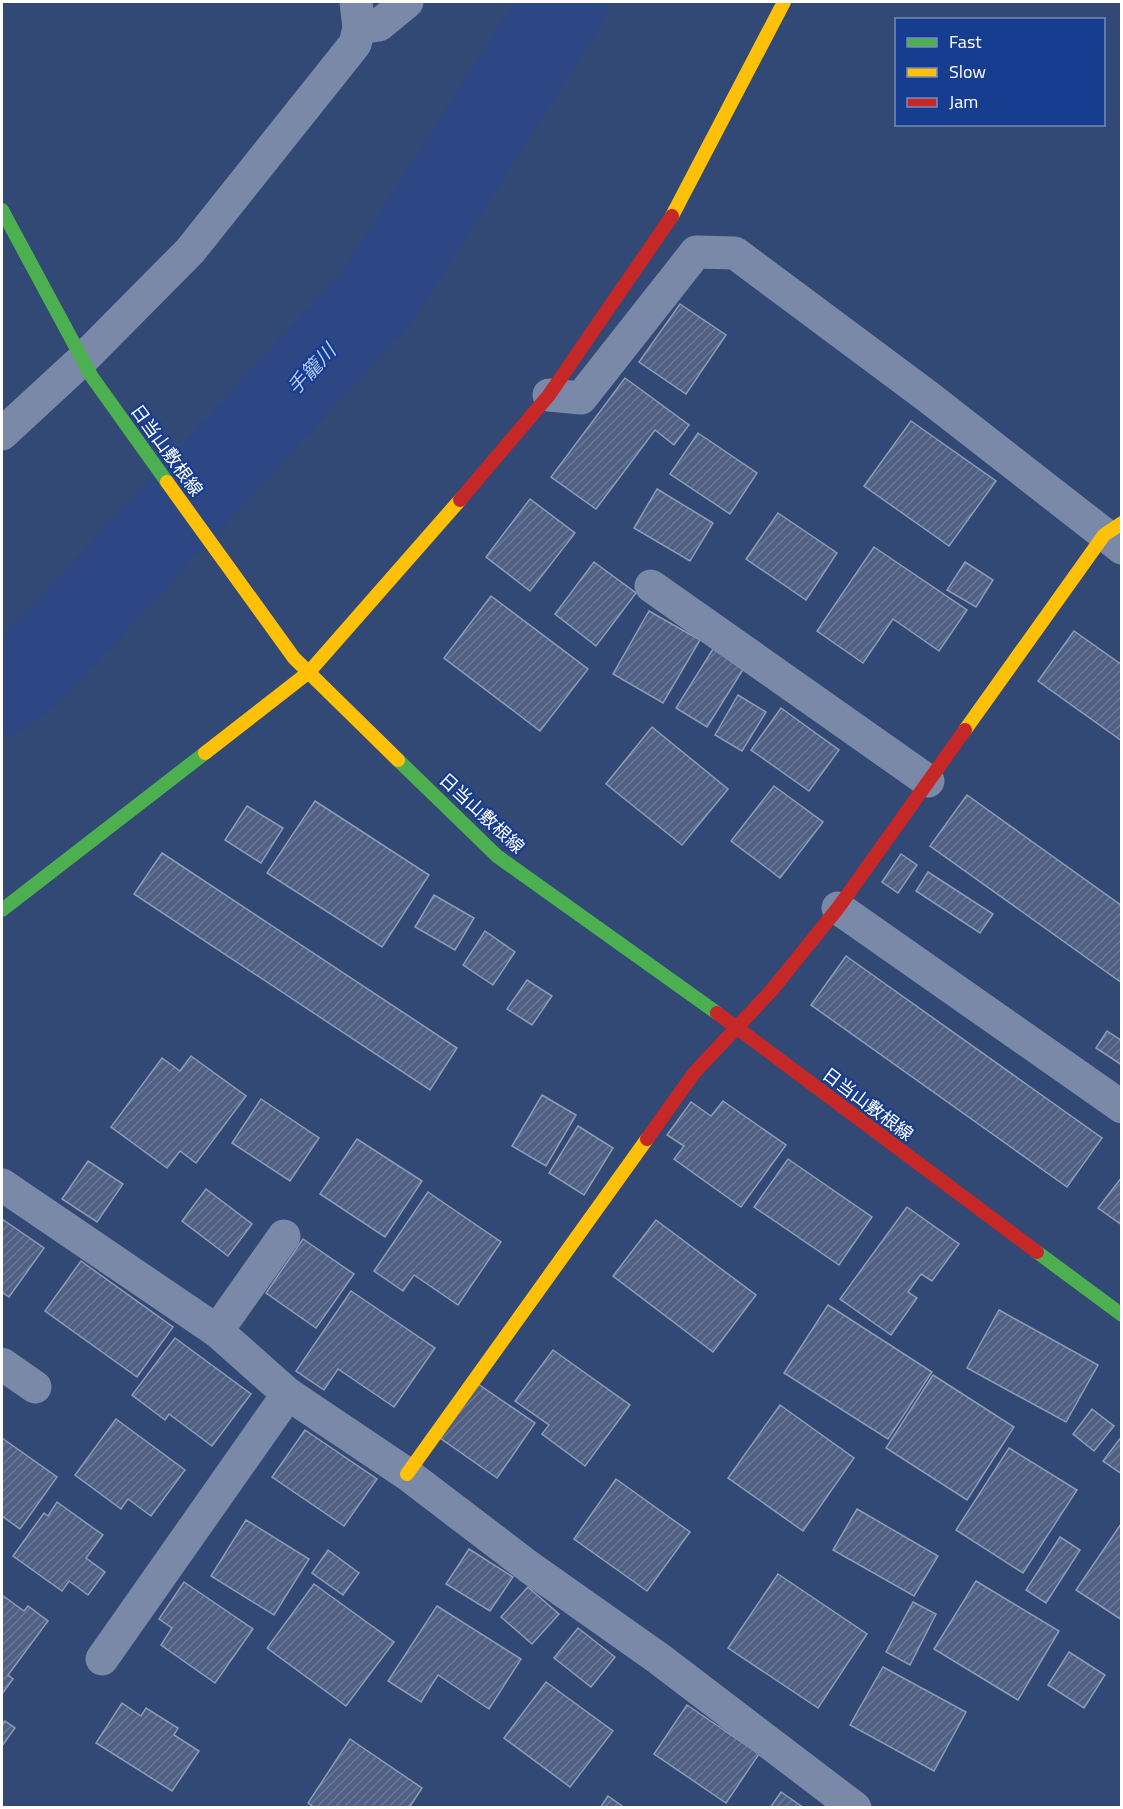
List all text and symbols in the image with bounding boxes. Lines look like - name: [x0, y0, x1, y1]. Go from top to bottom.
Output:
- legend: [895, 18, 1105, 126]
- text: Fast: [949, 28, 982, 55]
- text: Slow: [949, 58, 986, 85]
- text: Jam: [949, 88, 978, 115]
- water label: 手籠川: [279, 335, 344, 402]
- street label: 日当山敷根線: [124, 398, 210, 502]
- street label: 日当山敷根線: [433, 766, 531, 860]
- street label: 日当山敷根線: [817, 1061, 919, 1147]

